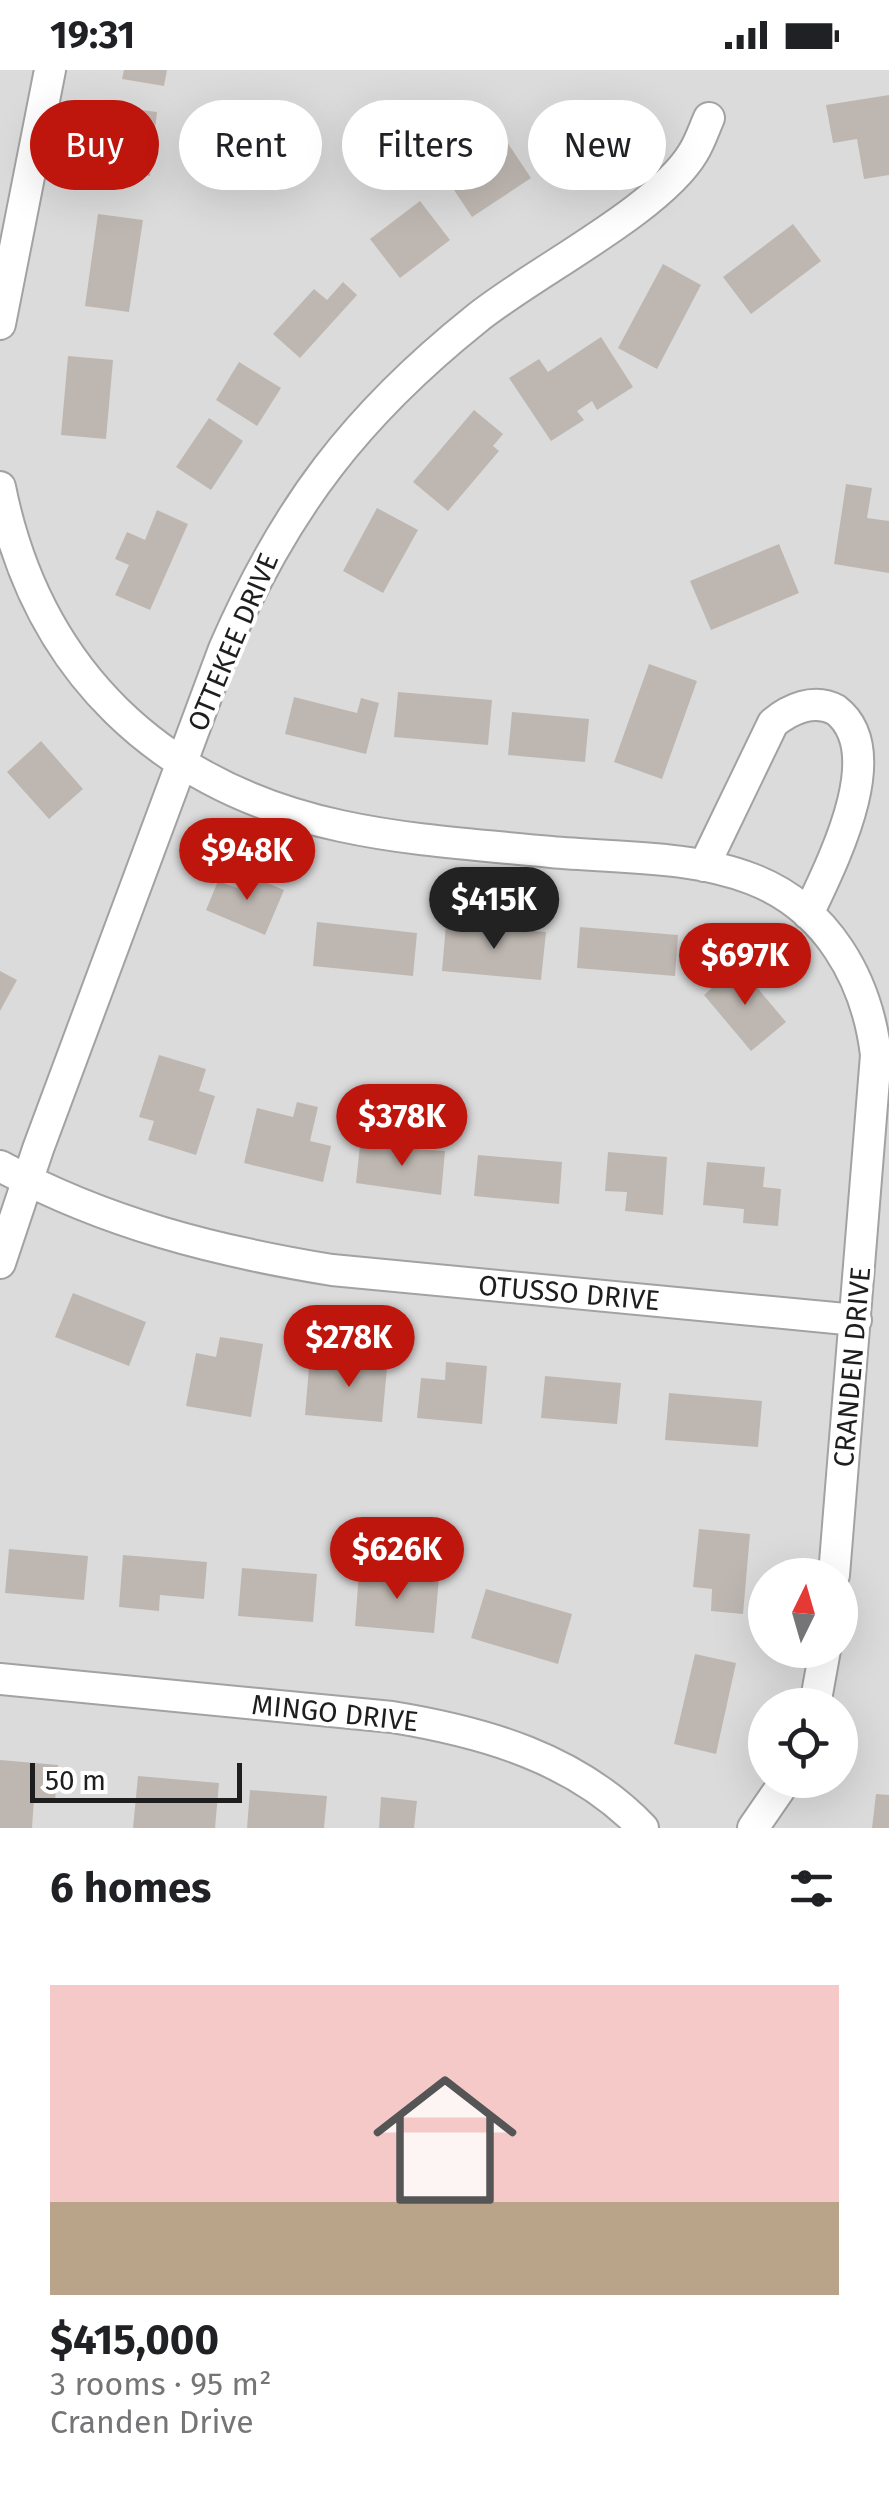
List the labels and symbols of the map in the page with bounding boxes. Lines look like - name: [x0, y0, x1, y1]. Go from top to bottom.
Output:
- street label: OTTEKEE DRIVE: [181, 548, 285, 736]
- pin: $948K: [177, 818, 317, 903]
- pin: $415K: [424, 867, 564, 952]
- pin: $697K: [675, 923, 815, 1008]
- pin: $378K: [332, 1084, 472, 1169]
- street label: CRANDEN DRIVE: [827, 1265, 877, 1469]
- street label: OTUSSO DRIVE: [477, 1269, 661, 1317]
- pin: $278K: [279, 1305, 419, 1390]
- pin: $626K: [327, 1517, 467, 1602]
- north arrow: [748, 1558, 858, 1668]
- street label: MINGO DRIVE: [250, 1688, 420, 1738]
- scale bar: [30, 1758, 242, 1802]

